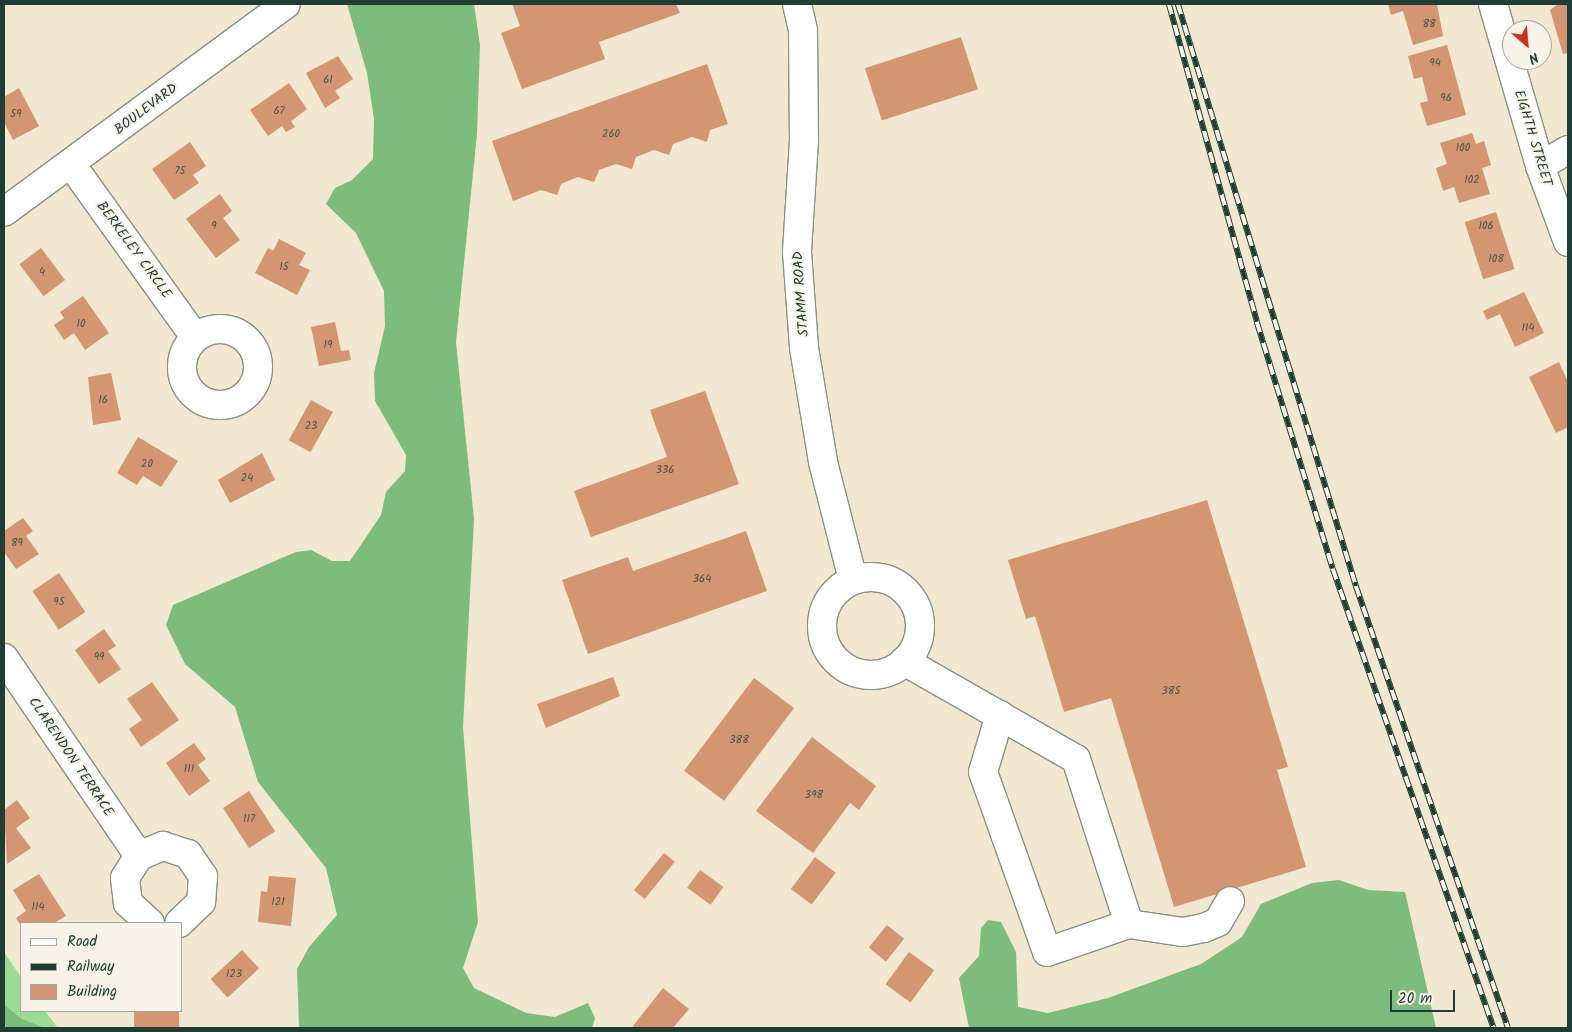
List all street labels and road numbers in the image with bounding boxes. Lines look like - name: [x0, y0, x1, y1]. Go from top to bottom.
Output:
- street label: BOULEVARD: [111, 80, 181, 138]
- street label: EIGHTH STREET: [1510, 88, 1556, 188]
- street label: BERKELEY CIRCLE: [93, 198, 175, 302]
- street label: STAMM ROAD: [790, 251, 812, 337]
- street label: CLARENDON TERRACE: [25, 694, 117, 820]

